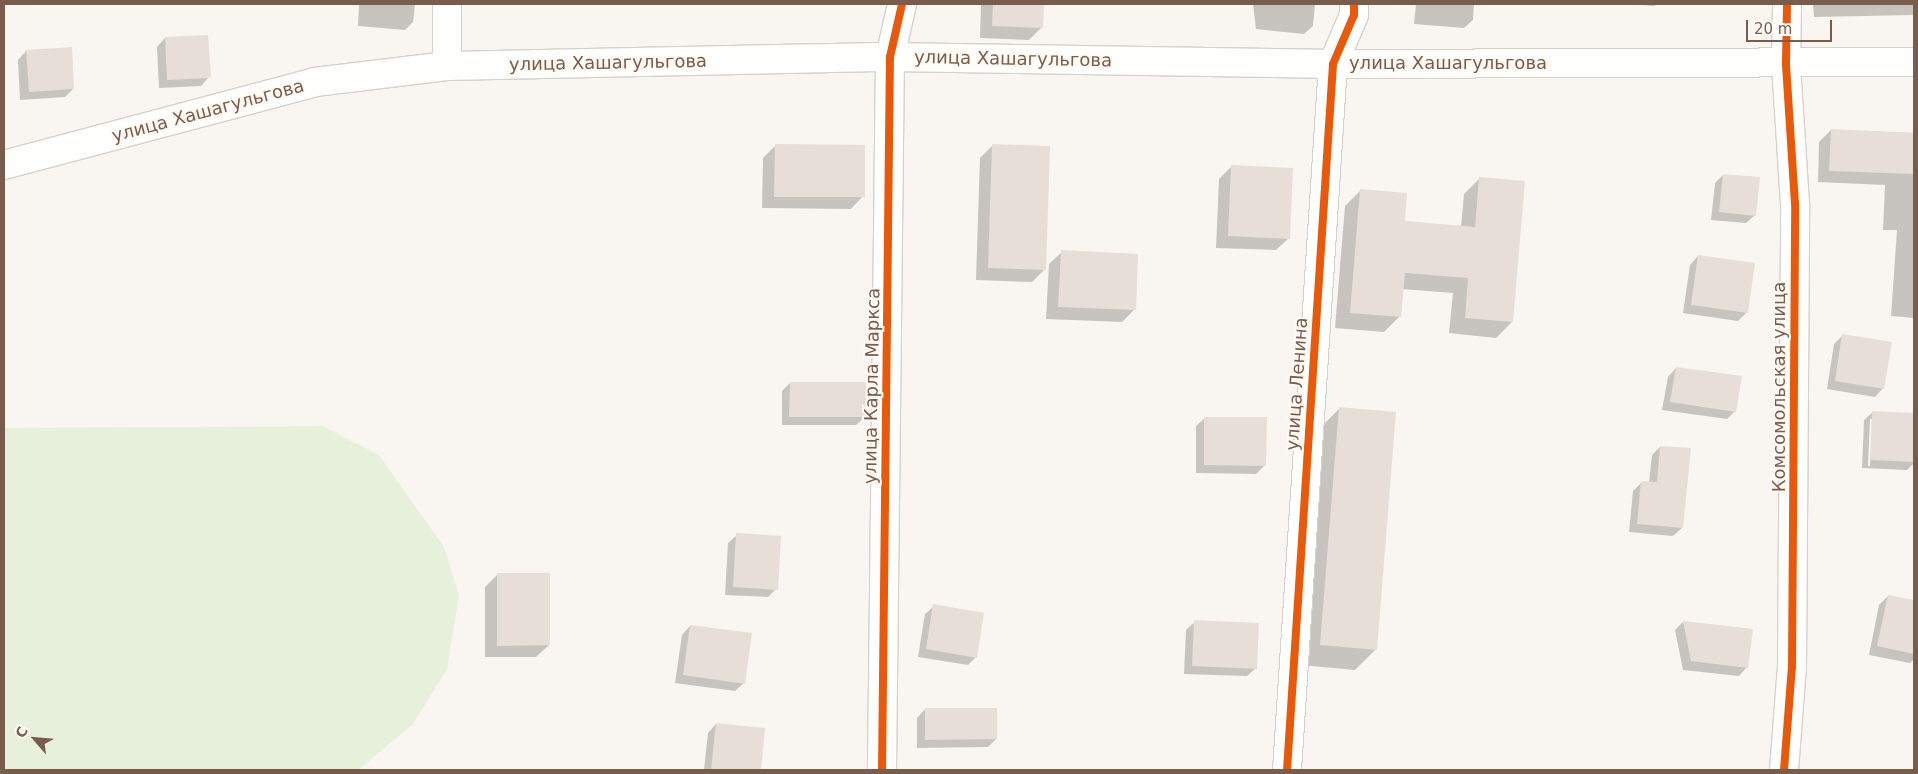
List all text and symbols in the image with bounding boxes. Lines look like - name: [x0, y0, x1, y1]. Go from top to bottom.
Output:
- scale bar: [1748, 10, 1834, 42]
- text: 20 m: [1754, 20, 1792, 38]
- street label: улица Хашагульгова: [914, 46, 1112, 72]
- street label: улица Хашагульгова: [509, 50, 707, 76]
- street label: улица Хашагульгова: [1349, 52, 1547, 74]
- street label: улица Хашагульгова: [110, 75, 306, 147]
- street label: Комсомольская улица: [1768, 282, 1790, 492]
- street label: улица Карла Маркса: [859, 288, 885, 484]
- street label: улица Ленина: [1282, 317, 1312, 451]
- north arrow: [10, 714, 60, 764]
- text: С: [12, 724, 31, 740]

